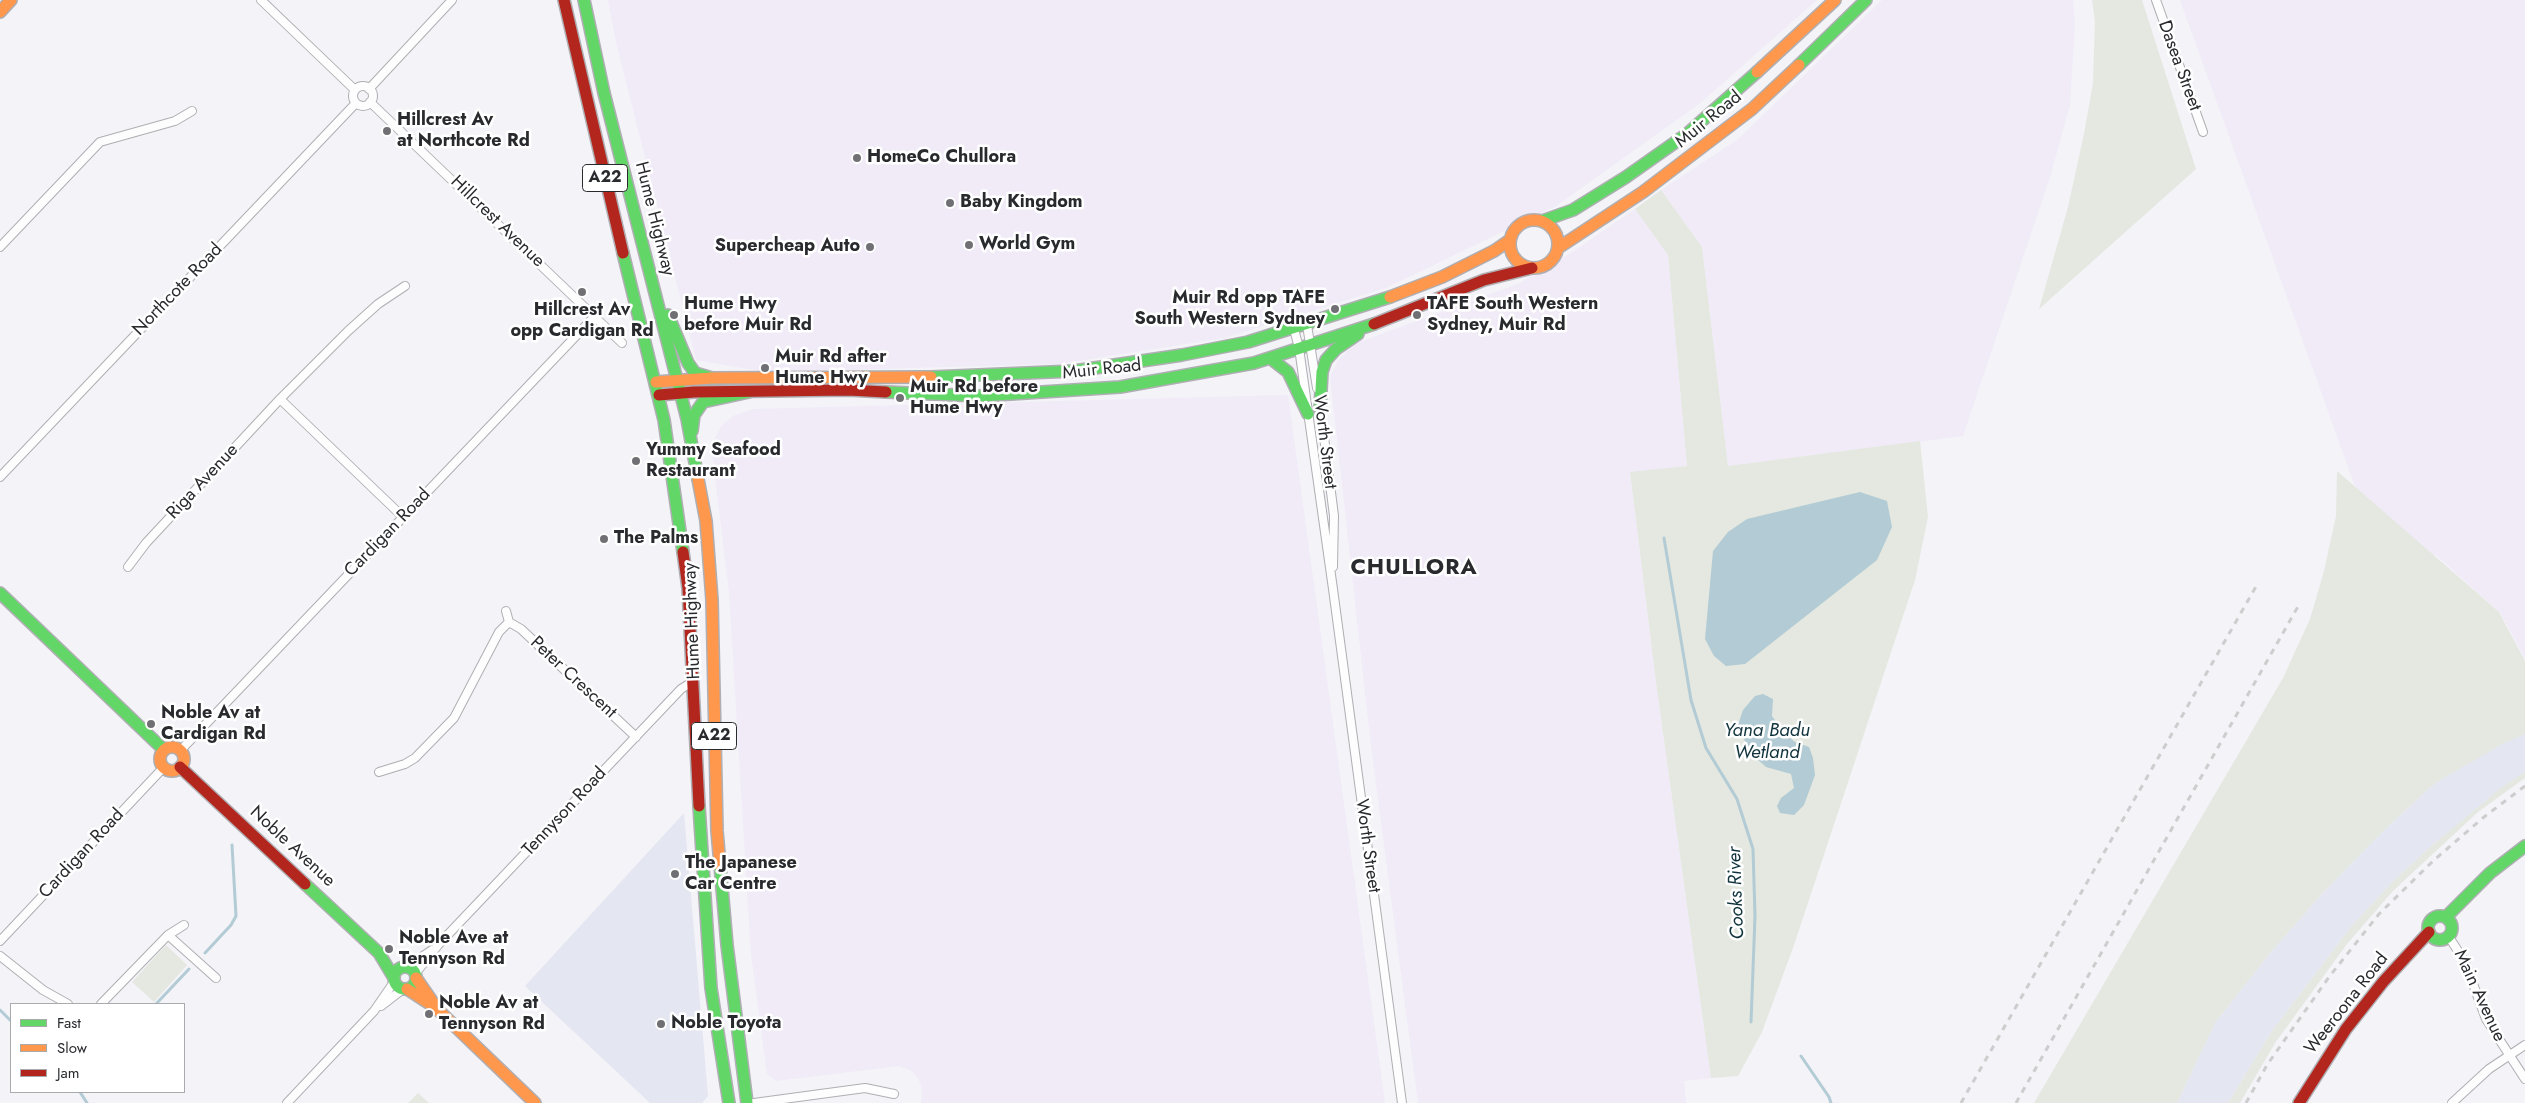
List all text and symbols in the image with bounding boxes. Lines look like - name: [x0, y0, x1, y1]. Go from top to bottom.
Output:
- street label: Dasea Street: [2153, 18, 2205, 114]
- street label: Muir Road: [1671, 87, 1747, 153]
- place label: Hillcrest Av at Northcote Rd: [397, 110, 530, 152]
- marker: Hillcrest Av at Northcote Rd: [381, 125, 393, 137]
- place label: HomeCo Chullora: [867, 147, 1016, 169]
- marker: HomeCo Chullora: [851, 152, 863, 164]
- street label: Hume Highway: [629, 160, 679, 278]
- road number: A22: [582, 164, 628, 192]
- street label: Hillcrest Avenue: [445, 172, 549, 272]
- place label: Baby Kingdom: [960, 192, 1083, 214]
- marker: Baby Kingdom: [944, 197, 956, 209]
- place label: World Gym: [979, 234, 1075, 256]
- place label: Supercheap Auto: [715, 236, 860, 258]
- street label: Northcote Road: [129, 239, 227, 341]
- marker: World Gym: [963, 239, 975, 251]
- marker: Supercheap Auto: [864, 241, 876, 253]
- marker: Hillcrest Av opp Cardigan Rd: [576, 286, 588, 298]
- place label: Muir Rd opp TAFE South Western Sydney: [1134, 288, 1325, 330]
- place label: Hume Hwy before Muir Rd: [684, 294, 812, 336]
- place label: TAFE South Western Sydney, Muir Rd: [1427, 294, 1598, 336]
- place label: Hillcrest Av opp Cardigan Rd: [510, 300, 654, 342]
- marker: Muir Rd opp TAFE South Western Sydney: [1329, 303, 1341, 315]
- marker: Hume Hwy before Muir Rd: [668, 309, 680, 321]
- marker: TAFE South Western Sydney, Muir Rd: [1411, 309, 1423, 321]
- place label: Muir Rd after Hume Hwy: [775, 347, 887, 389]
- street label: Muir Road: [1062, 355, 1142, 385]
- marker: Muir Rd after Hume Hwy: [759, 362, 771, 374]
- place label: Muir Rd before Hume Hwy: [910, 377, 1038, 419]
- marker: Muir Rd before Hume Hwy: [894, 392, 906, 404]
- street label: Worth Street: [1308, 394, 1340, 490]
- street label: Riga Avenue: [163, 440, 243, 524]
- place label: Yummy Seafood Restaurant: [646, 440, 781, 482]
- marker: Yummy Seafood Restaurant: [630, 455, 642, 467]
- street label: Cardigan Road: [340, 484, 436, 582]
- place label: The Palms: [614, 528, 698, 550]
- marker: The Palms: [598, 533, 610, 545]
- district label: CHULLORA: [1349, 556, 1479, 582]
- street label: Hume Highway: [680, 562, 706, 680]
- street label: Peter Crescent: [525, 633, 621, 723]
- place label: Noble Av at Cardigan Rd: [161, 703, 266, 746]
- marker: Noble Av at Cardigan Rd: [145, 718, 157, 730]
- water label: Yana Badu Wetland: [1724, 720, 1810, 764]
- road number: A22: [692, 722, 736, 749]
- street label: Tennyson Road: [518, 763, 612, 861]
- street label: Worth Street: [1350, 798, 1384, 894]
- street label: Noble Avenue: [245, 802, 339, 892]
- street label: Cardigan Road: [35, 805, 129, 903]
- water label: Cooks River: [1724, 846, 1750, 940]
- place label: The Japanese Car Centre: [685, 853, 797, 896]
- marker: The Japanese Car Centre: [669, 868, 681, 880]
- place label: Noble Ave at Tennyson Rd: [399, 928, 508, 971]
- marker: Noble Ave at Tennyson Rd: [383, 943, 395, 955]
- street label: Main Avenue: [2448, 947, 2510, 1045]
- street label: Weeroona Road: [2301, 949, 2393, 1059]
- place label: Noble Av at Tennyson Rd: [439, 993, 545, 1036]
- legend: [10, 1003, 185, 1093]
- marker: Noble Av at Tennyson Rd: [423, 1008, 435, 1020]
- text: Fast: [57, 1012, 81, 1034]
- place label: Noble Toyota: [671, 1013, 781, 1035]
- marker: Noble Toyota: [655, 1018, 667, 1030]
- text: Slow: [57, 1037, 87, 1059]
- text: Jam: [57, 1062, 80, 1084]

